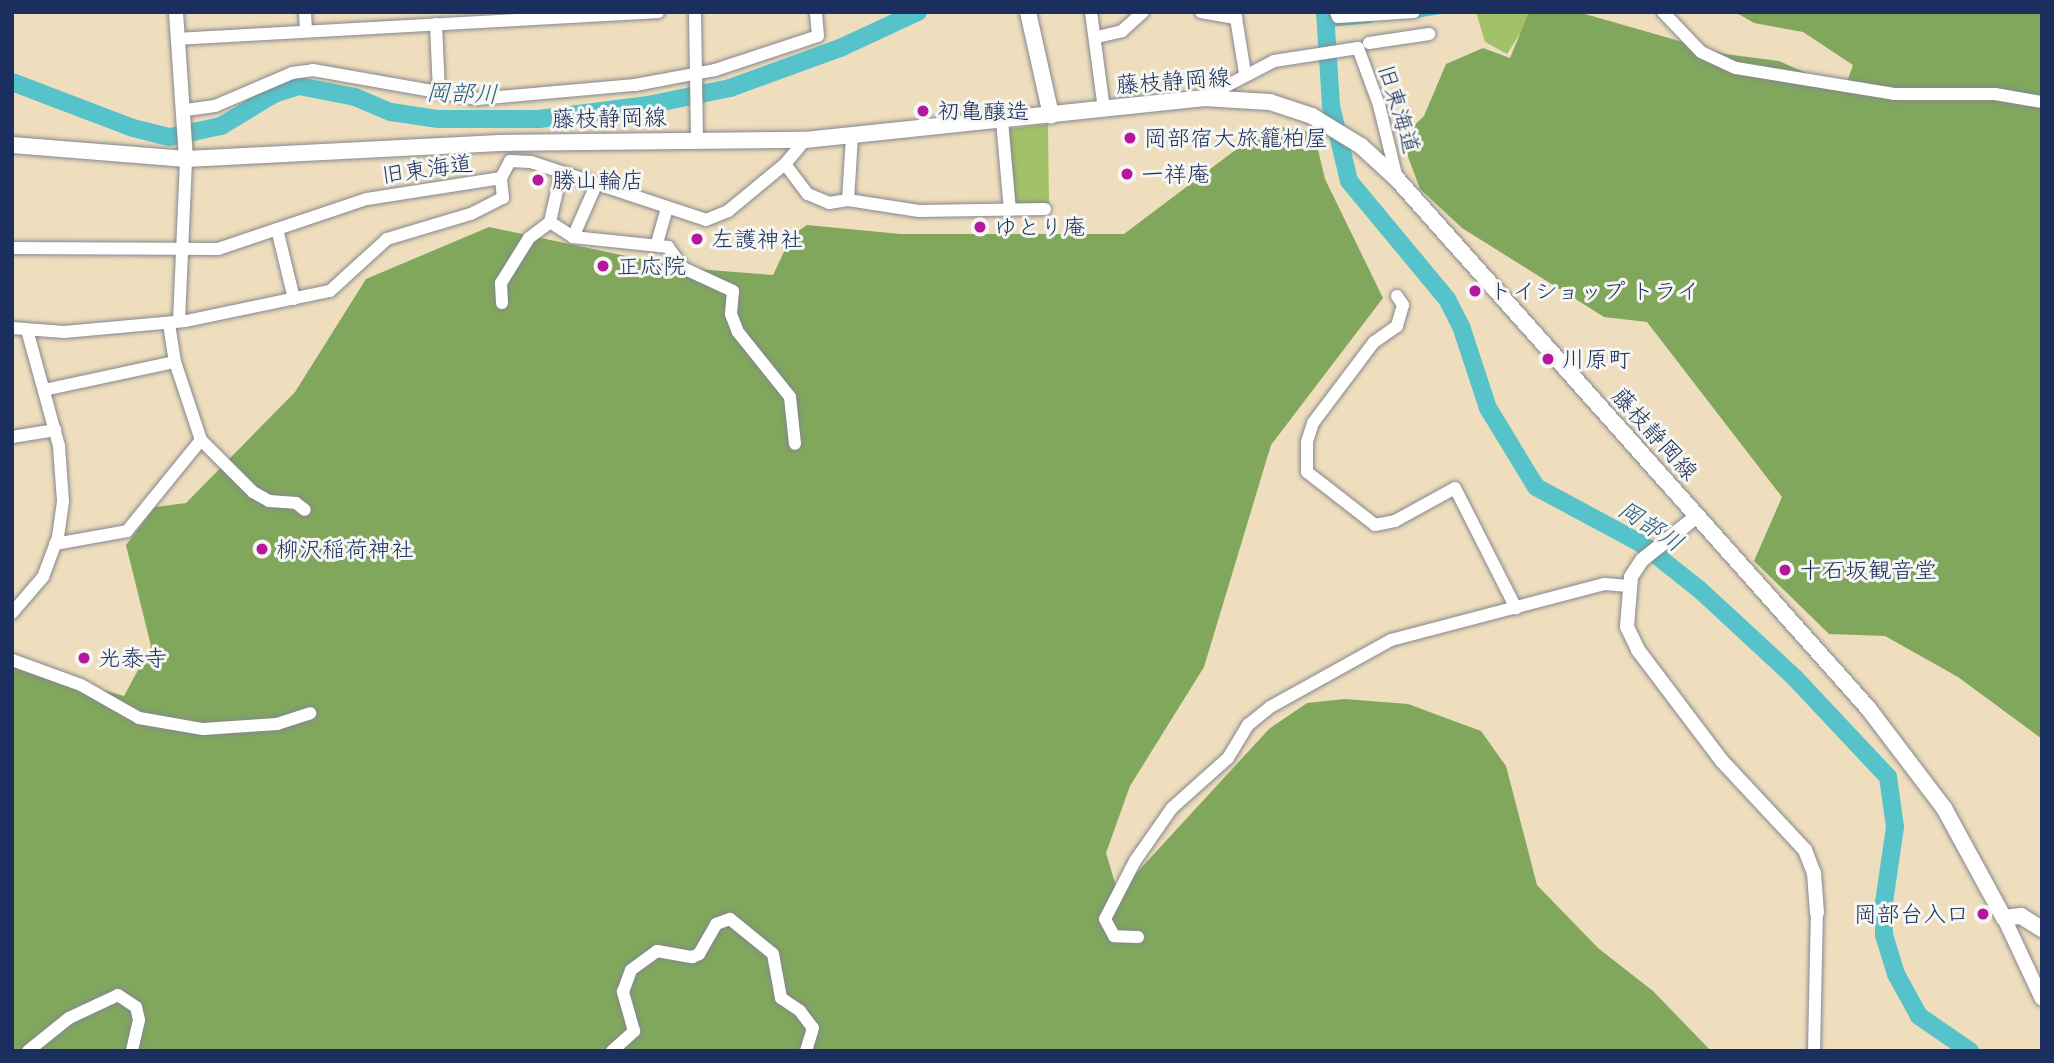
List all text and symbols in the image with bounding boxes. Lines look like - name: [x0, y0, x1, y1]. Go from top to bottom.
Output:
- street label: 旧東海道: [1372, 61, 1426, 157]
- street label: 藤枝静岡線: [1115, 63, 1231, 99]
- water label: 岡部川: [426, 77, 498, 109]
- place label: 初亀醸造: [937, 97, 1029, 125]
- street label: 藤枝静岡線: [551, 103, 667, 133]
- marker: 初亀醸造: [915, 103, 931, 119]
- place label: 岡部宿大旅籠柏屋: [1144, 124, 1328, 152]
- marker: 岡部宿大旅籠柏屋: [1122, 130, 1138, 146]
- street label: 旧東海道: [380, 149, 474, 189]
- place label: 一祥庵: [1141, 160, 1210, 188]
- place label: 勝山輪店: [552, 166, 644, 194]
- marker: 一祥庵: [1119, 166, 1135, 182]
- marker: 勝山輪店: [530, 172, 546, 188]
- place label: ゆとり庵: [994, 213, 1086, 241]
- marker: ゆとり庵: [972, 219, 988, 235]
- place label: 左護神社: [711, 225, 803, 253]
- marker: 左護神社: [689, 231, 705, 247]
- place label: 正応院: [617, 252, 686, 280]
- marker: 正応院: [595, 258, 611, 274]
- place label: トイショップ トライ: [1489, 277, 1701, 305]
- marker: トイショップ トライ: [1467, 283, 1483, 299]
- place label: 川原町: [1562, 345, 1631, 373]
- marker: 川原町: [1540, 351, 1556, 367]
- street label: 藤枝静岡線: [1606, 382, 1704, 486]
- water label: 岡部川: [1613, 494, 1689, 558]
- place label: 柳沢稲荷神社: [276, 535, 414, 563]
- marker: 柳沢稲荷神社: [254, 541, 270, 557]
- place label: 十石坂観音堂: [1799, 556, 1937, 584]
- marker: 十石坂観音堂: [1777, 562, 1793, 578]
- place label: 光泰寺: [98, 644, 167, 672]
- marker: 光泰寺: [76, 650, 92, 666]
- place label: 岡部台入口: [1854, 900, 1969, 928]
- marker: 岡部台入口: [1975, 906, 1991, 922]

